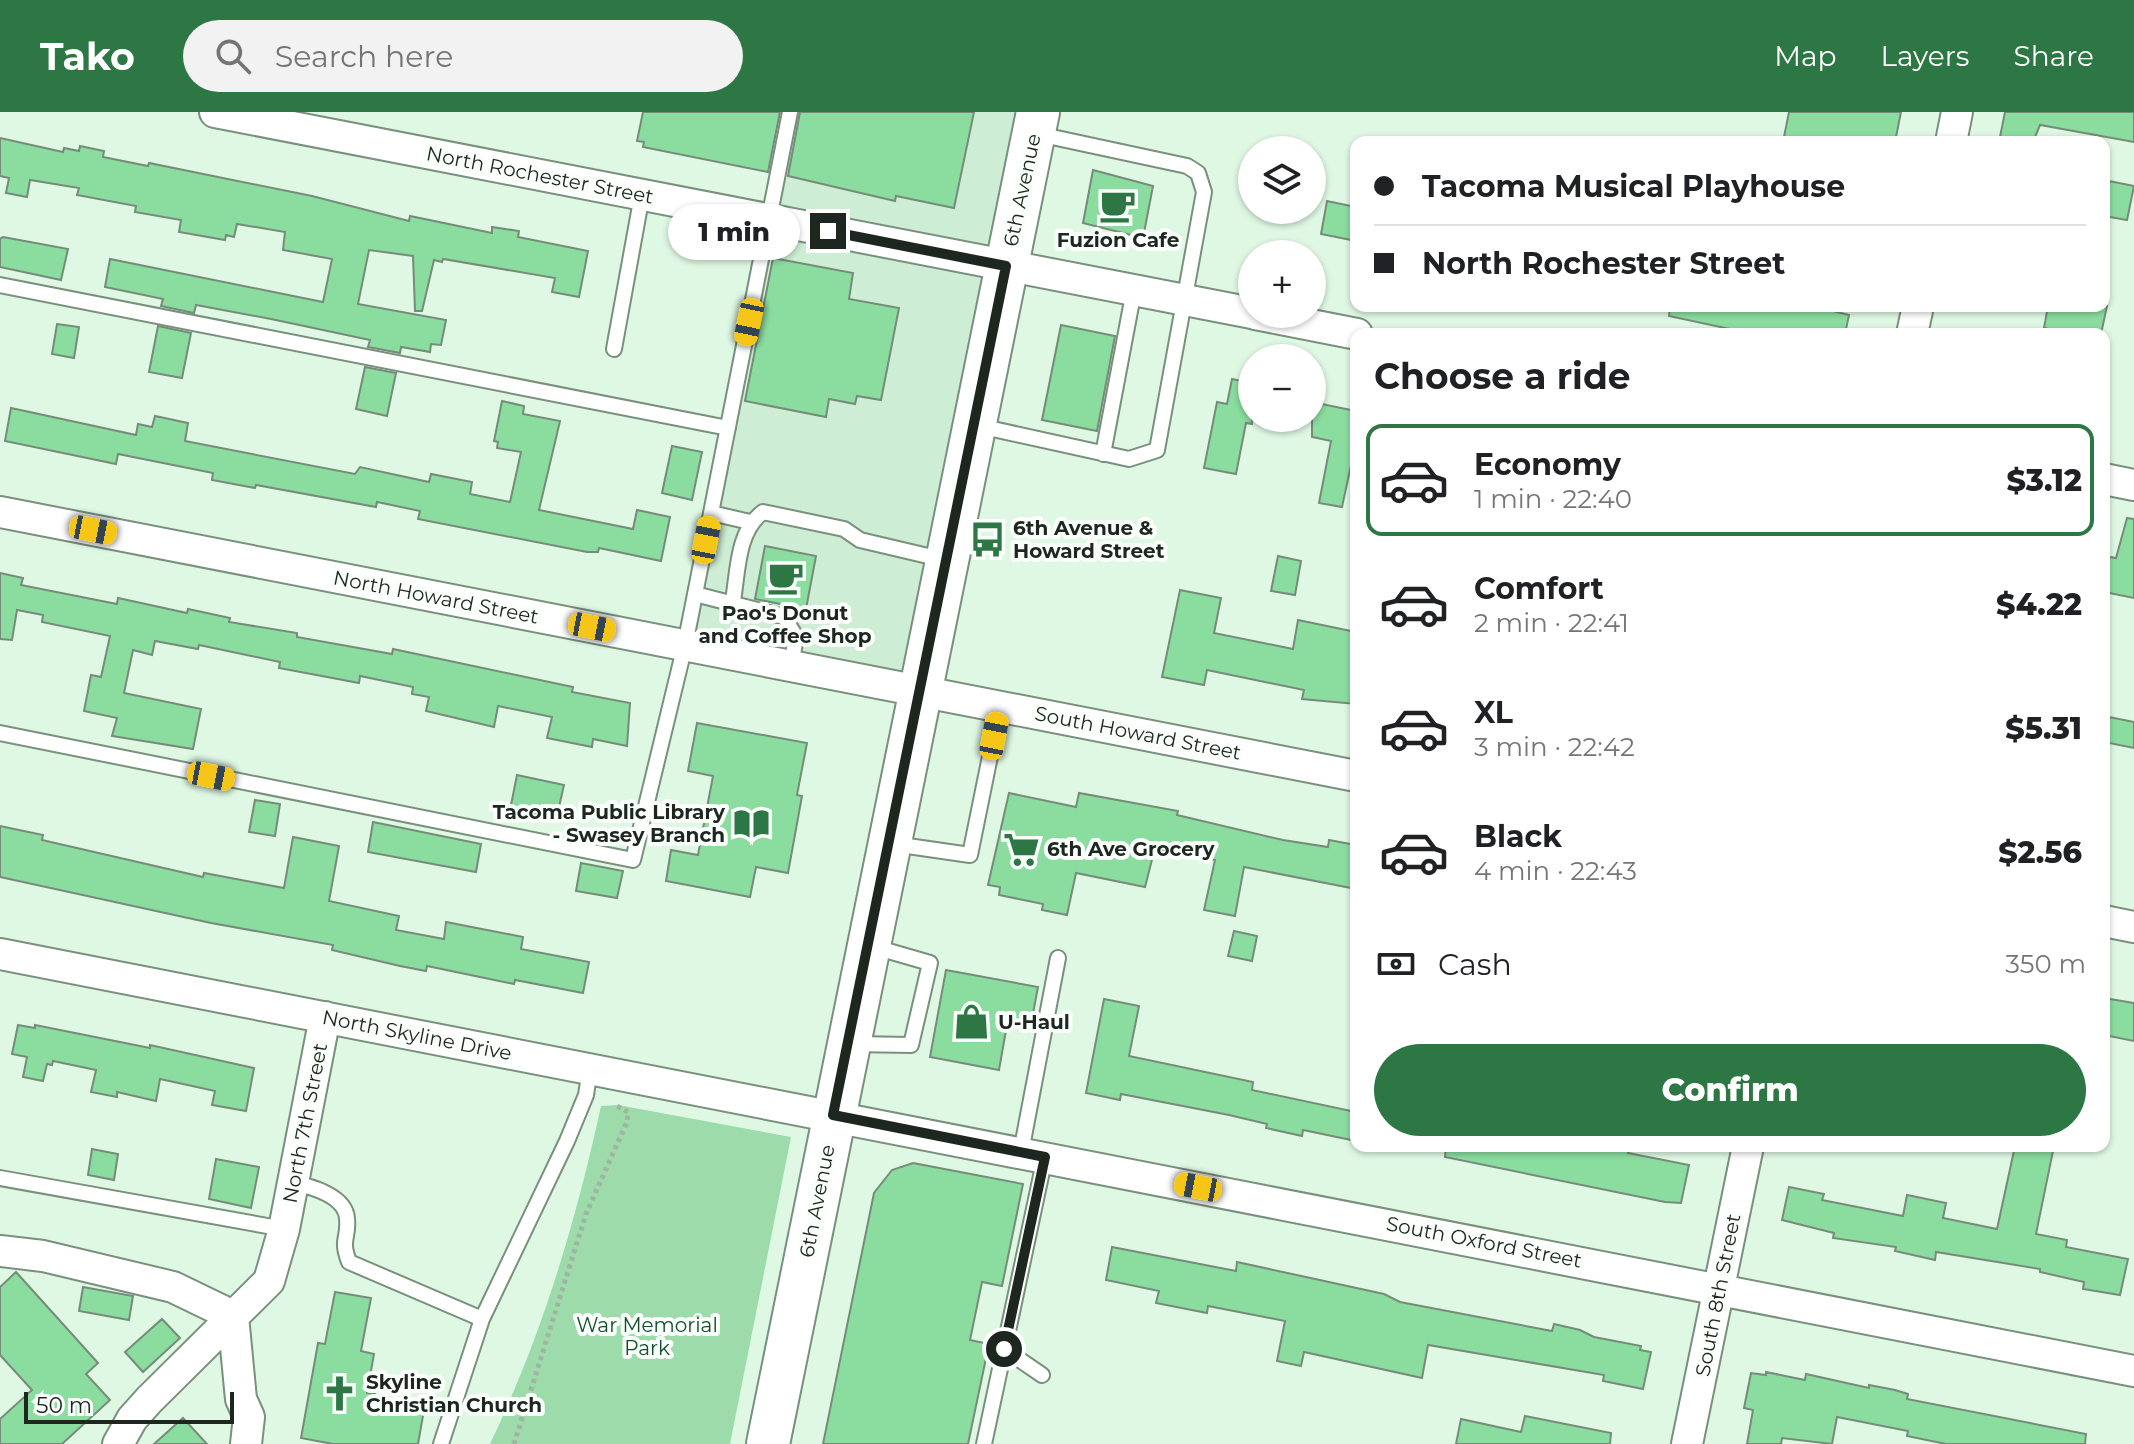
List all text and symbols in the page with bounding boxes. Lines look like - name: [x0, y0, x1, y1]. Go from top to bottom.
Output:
- search box: [183, 20, 743, 92]
- text: Tako: [40, 33, 135, 80]
- icon: search: [211, 34, 255, 78]
- text: Search here: [275, 38, 453, 75]
- text: Map: [1774, 39, 1837, 73]
- text: Layers: [1881, 39, 1970, 73]
- text: Share: [2014, 39, 2094, 73]
- street label: 6th Avenue: [998, 131, 1046, 249]
- map controls: [1238, 136, 1326, 432]
- button: layers: [1238, 136, 1326, 224]
- street label: North Rochester Street: [424, 141, 656, 209]
- text: Tacoma Musical Playhouse: [1422, 168, 1845, 205]
- cafe icon: Fuzion Cafe: [1099, 186, 1137, 224]
- callout: 1 min: [668, 203, 800, 259]
- route end: [810, 213, 846, 249]
- text: 1 min: [698, 216, 770, 248]
- place label: Fuzion Cafe: [1057, 228, 1179, 252]
- button: +: [1238, 240, 1326, 328]
- text: North Rochester Street: [1422, 245, 1785, 282]
- car: [732, 296, 766, 348]
- button: −: [1238, 344, 1326, 432]
- text: Choose a ride: [1374, 354, 1631, 398]
- icon: car: [1378, 444, 1450, 516]
- text: Economy: [1474, 446, 1621, 483]
- text: $3.12: [2006, 462, 2082, 499]
- text: 1 min · 22:40: [1474, 483, 1632, 515]
- car: [67, 514, 119, 546]
- car: [690, 514, 722, 566]
- place label: 6th Avenue & Howard Street: [1013, 516, 1165, 563]
- bus stop icon: 6th Avenue & Howard Street: [968, 520, 1006, 558]
- cafe icon: Pao's Donut and Coffee Shop: [766, 559, 804, 597]
- street label: North Howard Street: [331, 565, 541, 629]
- icon: car: [1378, 568, 1450, 640]
- text: Comfort: [1474, 570, 1604, 607]
- text: $4.22: [1996, 586, 2082, 623]
- place label: Pao's Donut and Coffee Shop: [699, 601, 872, 648]
- text: 2 min · 22:41: [1474, 607, 1629, 639]
- car: [566, 611, 618, 643]
- icon: car: [1378, 692, 1450, 764]
- text: XL: [1474, 694, 1513, 731]
- street label: South Howard Street: [1033, 701, 1243, 765]
- car: [978, 710, 1010, 762]
- text: $5.31: [2005, 710, 2082, 747]
- text: 3 min · 22:42: [1474, 731, 1635, 763]
- car: [185, 760, 237, 792]
- place label: Tacoma Public Library - Swasey Branch: [493, 800, 726, 847]
- library icon: Tacoma Public Library - Swasey Branch: [732, 804, 770, 842]
- icon: car: [1378, 816, 1450, 888]
- text: Black: [1474, 818, 1562, 855]
- supermarket icon: 6th Ave Grocery: [1002, 830, 1040, 868]
- text: $2.56: [1998, 834, 2082, 871]
- place label: 6th Ave Grocery: [1047, 837, 1216, 861]
- text: 4 min · 22:43: [1474, 855, 1637, 887]
- icon: cash: [1374, 942, 1418, 986]
- text: Cash: [1438, 946, 1512, 983]
- text: 350 m: [2005, 948, 2086, 980]
- shop icon: U-Haul: [953, 1003, 991, 1041]
- street label: North Skyline Drive: [320, 1005, 514, 1065]
- place label: U-Haul: [998, 1010, 1070, 1034]
- street label: North 7th Street: [278, 1041, 332, 1205]
- button: Confirm: [1374, 1044, 2086, 1136]
- street label: 6th Avenue: [794, 1142, 840, 1260]
- car: [1172, 1171, 1224, 1203]
- street label: South Oxford Street: [1384, 1211, 1584, 1273]
- street label: South 8th Street: [1690, 1212, 1746, 1378]
- park label: War Memorial Park: [576, 1313, 718, 1360]
- route start: [986, 1331, 1022, 1367]
- place label: Skyline Christian Church: [366, 1370, 542, 1417]
- church icon: Skyline Christian Church: [321, 1374, 359, 1412]
- scale bar: [24, 1388, 234, 1424]
- text: 50 m: [36, 1392, 92, 1419]

